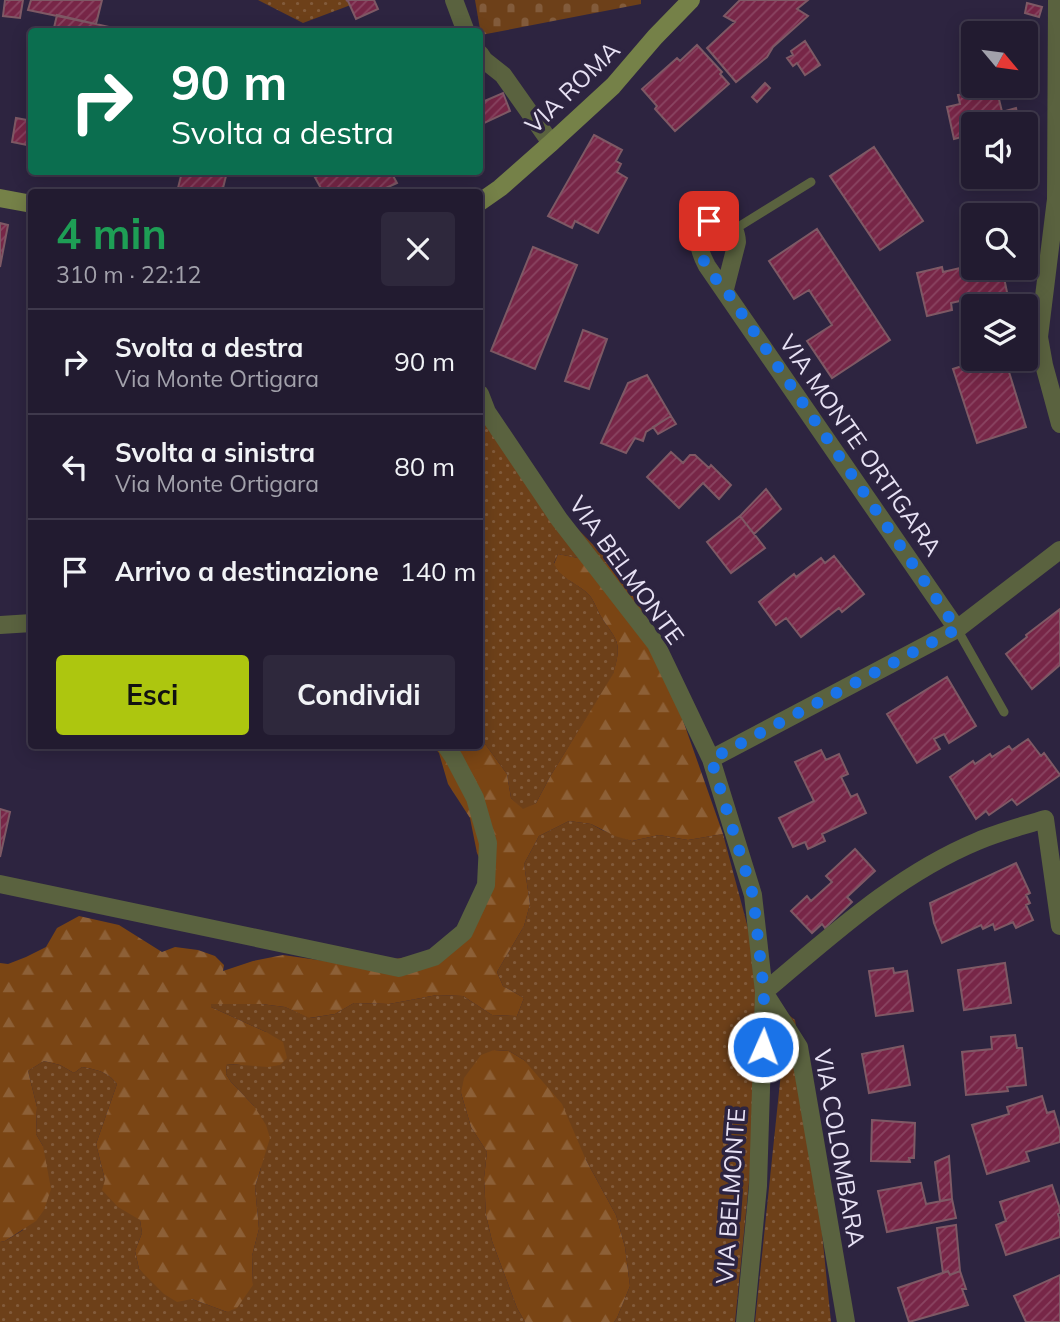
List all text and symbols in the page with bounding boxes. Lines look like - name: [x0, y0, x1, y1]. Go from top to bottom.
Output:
- north arrow: [961, 21, 1038, 98]
- map controls: [961, 21, 1038, 371]
- street label: VIA ROMA: [518, 34, 626, 140]
- text: 90 m: [171, 51, 287, 112]
- icon: right: [56, 56, 147, 147]
- text: Svolta a destra: [171, 112, 394, 152]
- button: sound: [961, 112, 1038, 189]
- pin: [679, 191, 739, 251]
- icon: arrive: [690, 202, 728, 240]
- button: search: [961, 203, 1038, 280]
- text: 4 min: [56, 207, 167, 260]
- button: close: [381, 212, 455, 286]
- text: 310 m · 22:12: [56, 260, 201, 289]
- button: layers: [961, 294, 1038, 371]
- street label: VIA MONTE ORTIGARA: [773, 329, 949, 562]
- text: Svolta a destra: [115, 331, 303, 364]
- icon: right: [56, 343, 94, 381]
- text: 90 m: [394, 345, 455, 378]
- text: Via Monte Ortigara: [115, 364, 319, 393]
- text: Svolta a sinistra: [115, 436, 315, 469]
- icon: left: [56, 448, 94, 486]
- text: 80 m: [394, 450, 455, 483]
- text: Via Monte Ortigara: [115, 469, 319, 498]
- street label: VIA BELMONTE: [563, 490, 691, 650]
- icon: arrive: [56, 553, 94, 591]
- text: Arrivo a destinazione: [115, 555, 379, 588]
- text: 140 m: [400, 555, 476, 588]
- button: Esci: [56, 655, 249, 735]
- button: Condividi: [263, 655, 455, 735]
- position arrow: [726, 1010, 800, 1084]
- street label: VIA COLOMBARA: [808, 1047, 872, 1250]
- street label: VIA BELMONTE: [709, 1107, 751, 1285]

